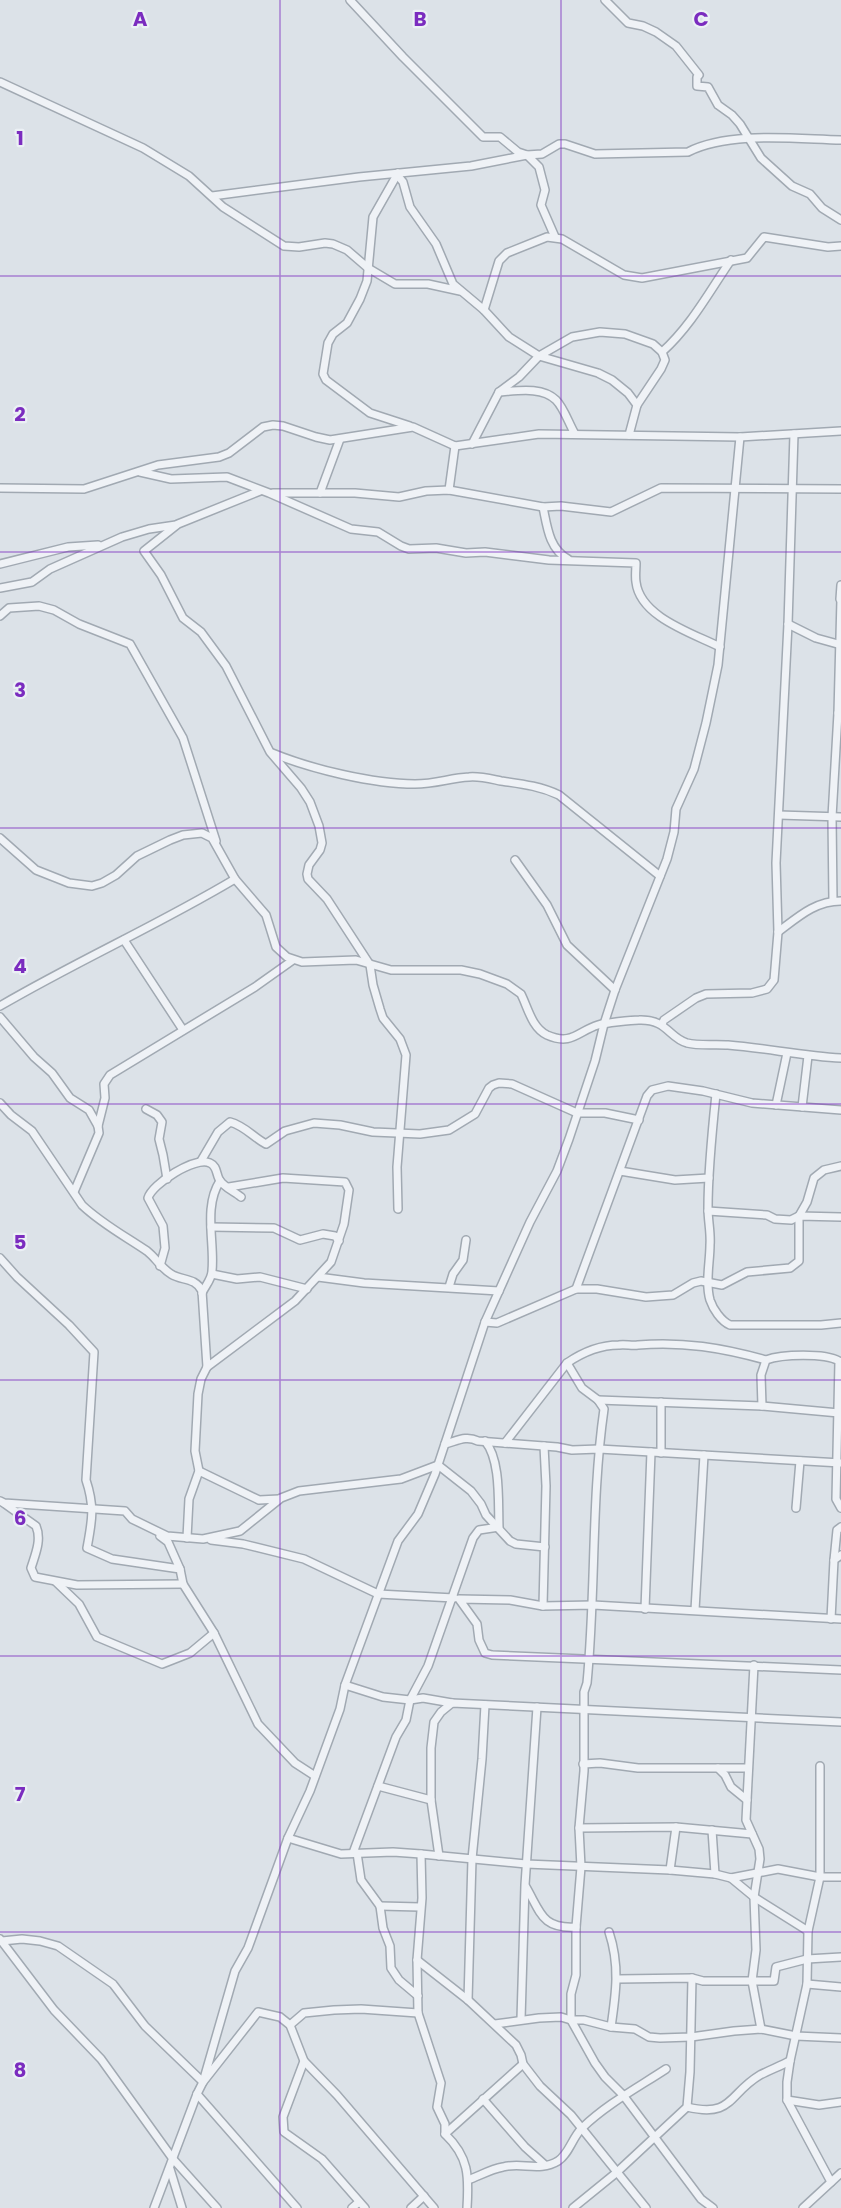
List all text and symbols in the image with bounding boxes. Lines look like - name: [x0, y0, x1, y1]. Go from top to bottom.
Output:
- text: A: [133, 5, 148, 33]
- text: B: [413, 5, 427, 33]
- text: C: [693, 5, 709, 33]
- text: 1: [16, 124, 24, 152]
- text: 2: [14, 400, 26, 428]
- text: 3: [14, 676, 26, 704]
- text: 4: [13, 952, 27, 980]
- text: 5: [14, 1228, 27, 1256]
- text: 6: [14, 1504, 26, 1532]
- text: 7: [15, 1780, 26, 1808]
- text: 8: [14, 2056, 26, 2084]

